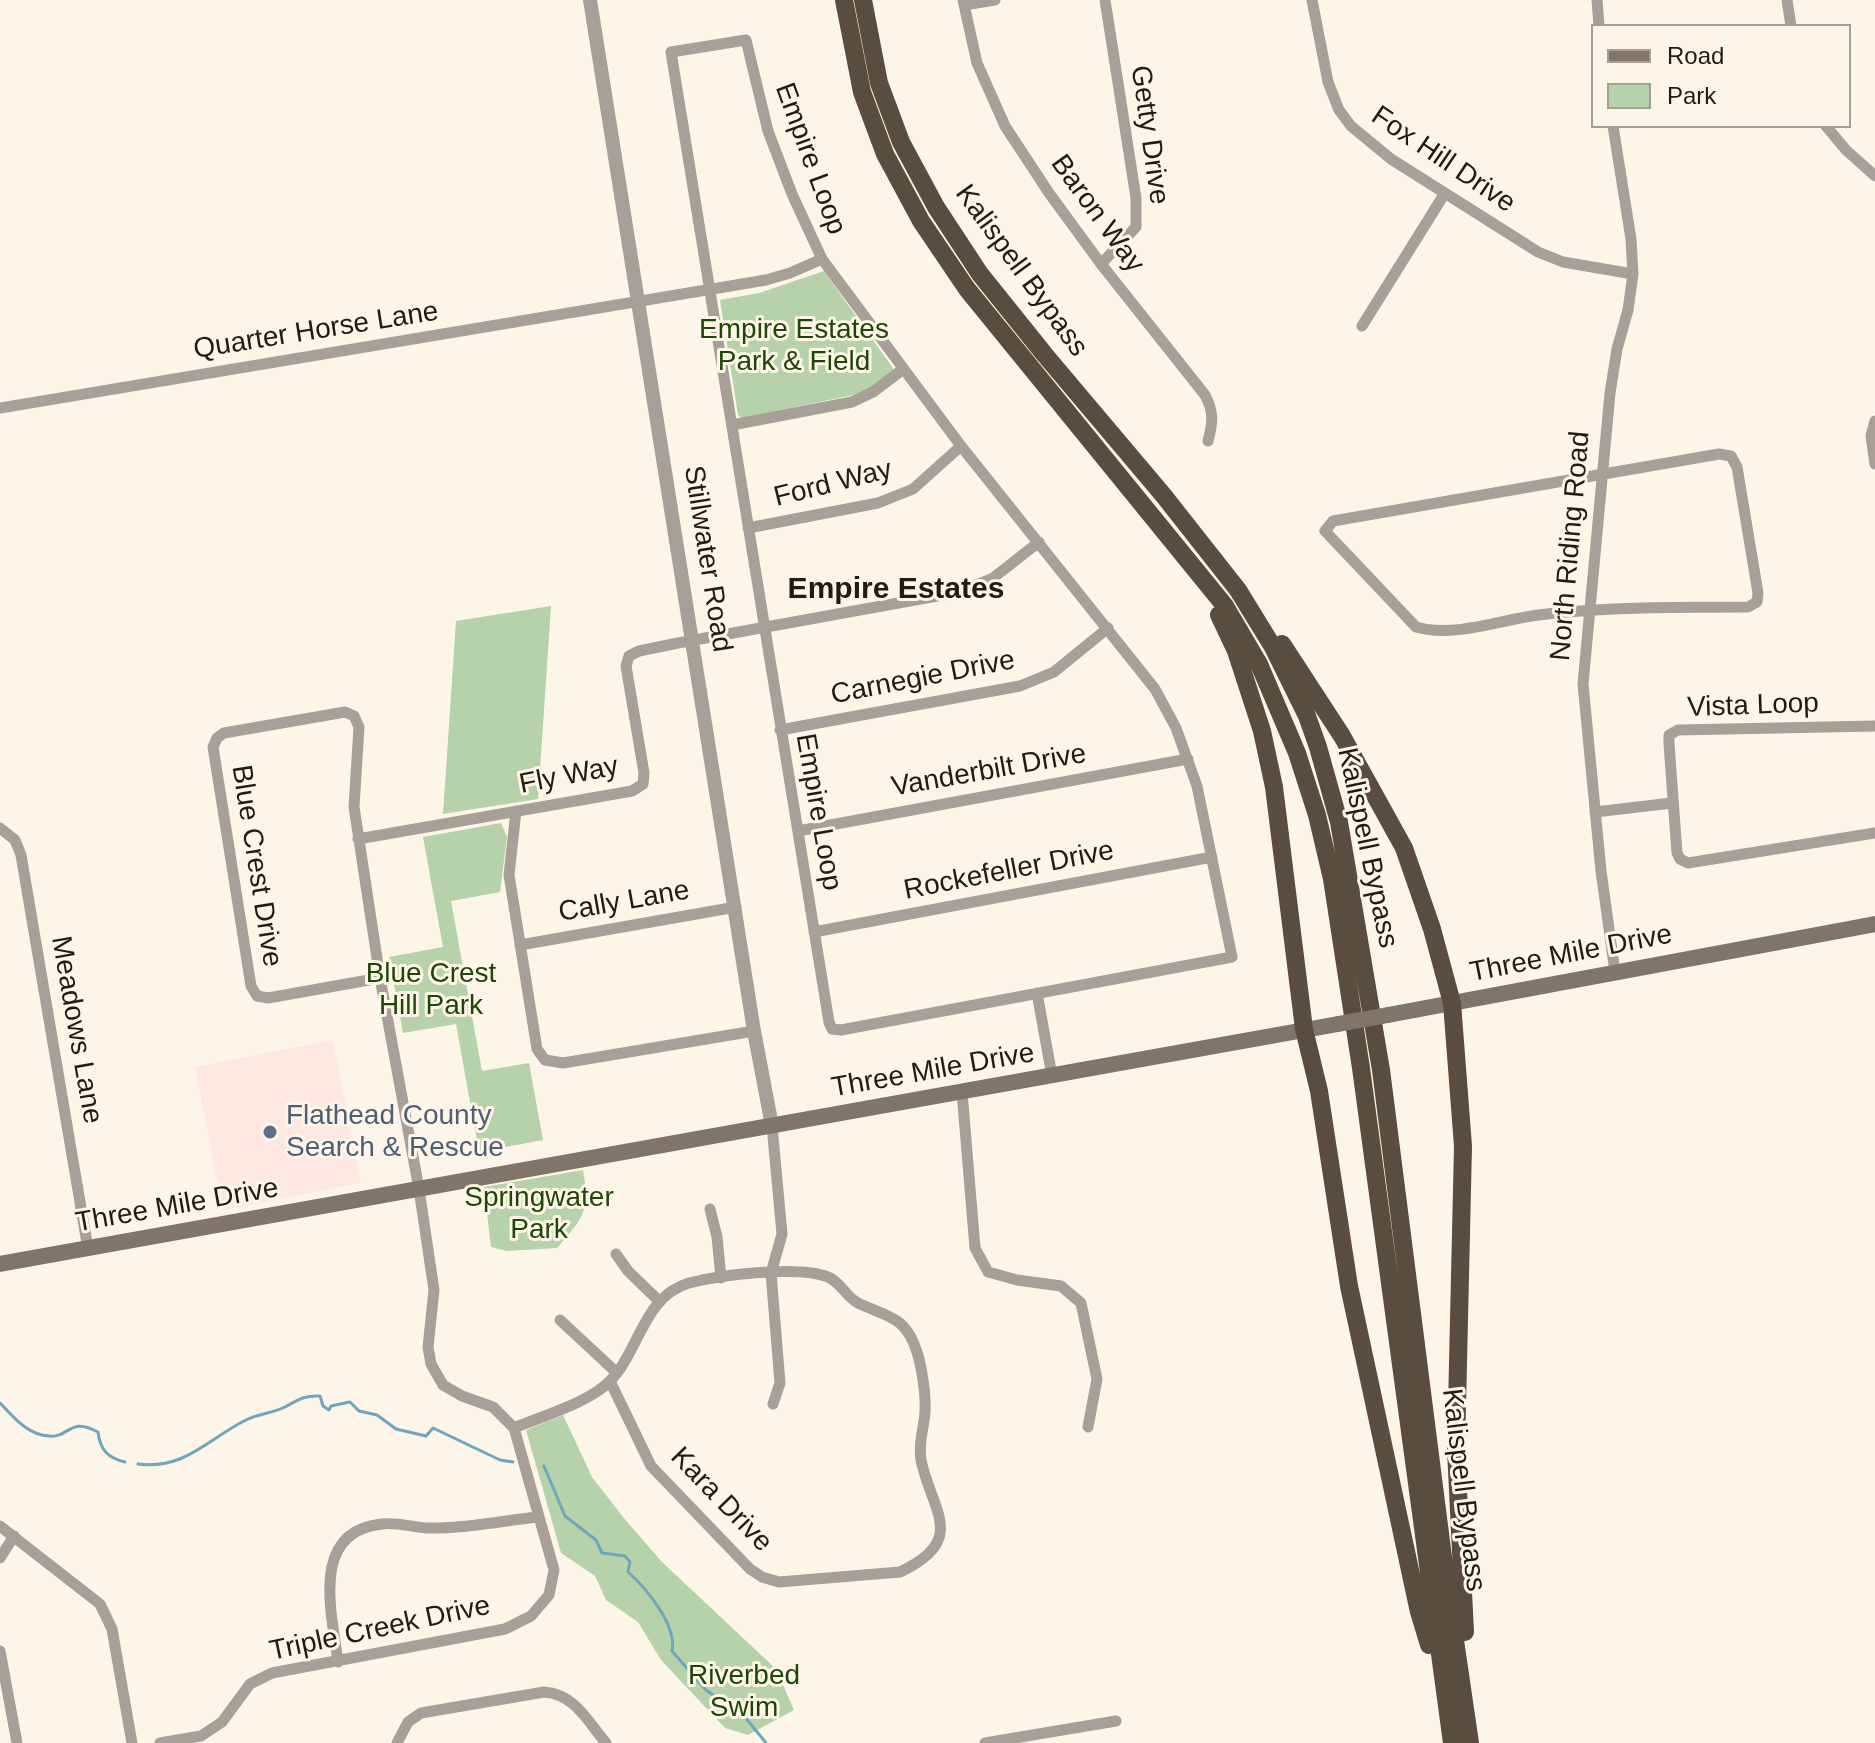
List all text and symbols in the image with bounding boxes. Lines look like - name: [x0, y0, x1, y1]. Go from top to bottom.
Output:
- legend: [1591, 24, 1851, 128]
- text: Road: [1667, 42, 1724, 69]
- street label: Getty Drive: [1123, 63, 1175, 207]
- street label: Empire Loop: [767, 79, 853, 239]
- text: Park: [1667, 82, 1716, 109]
- street label: Fox Hill Drive: [1365, 100, 1521, 220]
- street label: Baron Way: [1043, 149, 1151, 279]
- street label: Kalispell Bypass: [947, 179, 1095, 363]
- street label: Quarter Horse Lane: [191, 295, 441, 367]
- park label: Empire Estates Park & Field: [699, 313, 889, 379]
- street label: North Riding Road: [1544, 430, 1598, 662]
- street label: Ford Way: [771, 453, 895, 515]
- street label: Stillwater Road: [676, 463, 738, 655]
- district label: Empire Estates: [788, 572, 1004, 608]
- street label: Carnegie Drive: [828, 644, 1018, 712]
- street label: Vista Loop: [1687, 687, 1819, 725]
- street label: Empire Loop: [788, 731, 848, 893]
- street label: Vanderbilt Drive: [889, 737, 1089, 805]
- street label: Kalispell Bypass: [1329, 745, 1405, 951]
- street label: Fly Way: [517, 750, 621, 802]
- street label: Blue Crest Drive: [223, 763, 289, 969]
- street label: Rockefeller Drive: [901, 834, 1117, 908]
- street label: Cally Lane: [556, 874, 692, 930]
- street label: Three Mile Drive: [1467, 918, 1675, 990]
- street label: Meadows Lane: [43, 934, 109, 1126]
- park label: Blue Crest Hill Park: [366, 957, 496, 1023]
- street label: Three Mile Drive: [829, 1037, 1037, 1105]
- place label: Flathead County Search & Rescue: [286, 1099, 504, 1165]
- marker: Flathead County Search & Rescue: [261, 1123, 279, 1141]
- street label: Three Mile Drive: [73, 1172, 281, 1240]
- park label: Springwater Park: [464, 1181, 614, 1247]
- street label: Kalispell Bypass: [1434, 1387, 1492, 1593]
- street label: Kara Drive: [663, 1441, 779, 1559]
- street label: Triple Creek Drive: [267, 1589, 493, 1669]
- park label: Riverbed Swim: [688, 1659, 800, 1725]

